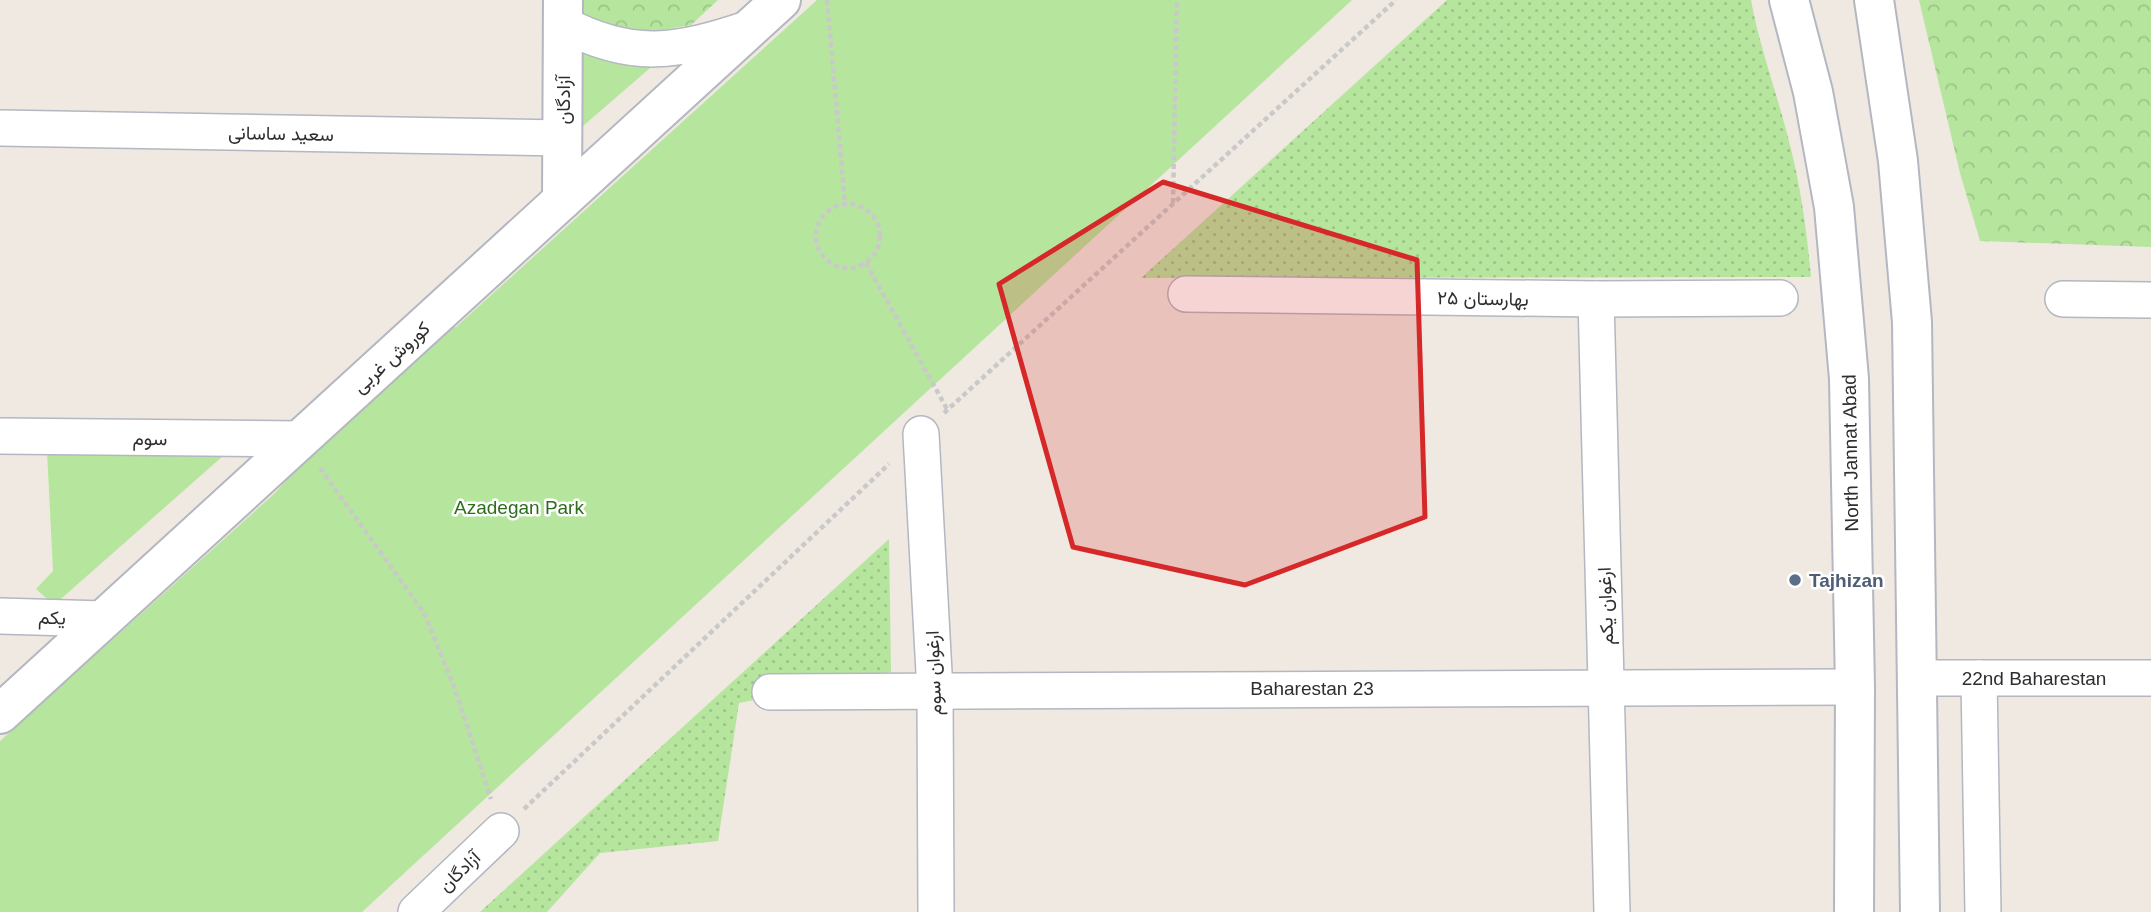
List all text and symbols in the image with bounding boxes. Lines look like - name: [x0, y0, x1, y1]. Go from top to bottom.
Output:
- street label: آزادگان: [553, 74, 575, 125]
- street label: سعید ساسانی: [228, 122, 334, 146]
- street label: بهارستان ۲۵: [1437, 287, 1529, 311]
- street label: کوروش غربی: [349, 318, 435, 398]
- street label: North Jannat Abad: [1839, 374, 1862, 532]
- street label: سوم: [132, 428, 168, 451]
- park label: Azadegan Park: [454, 497, 584, 518]
- street label: ارغوان یکم: [1594, 567, 1619, 645]
- place label: Tajhizan: [1809, 570, 1884, 591]
- marker: Tajhizan: [1787, 572, 1803, 588]
- street label: یکم: [38, 607, 66, 630]
- street label: ارغوان سوم: [922, 630, 947, 716]
- street label: 22nd Baharestan: [1962, 668, 2106, 689]
- street label: Baharestan 23: [1250, 678, 1374, 699]
- street label: آزادگان: [434, 846, 486, 897]

